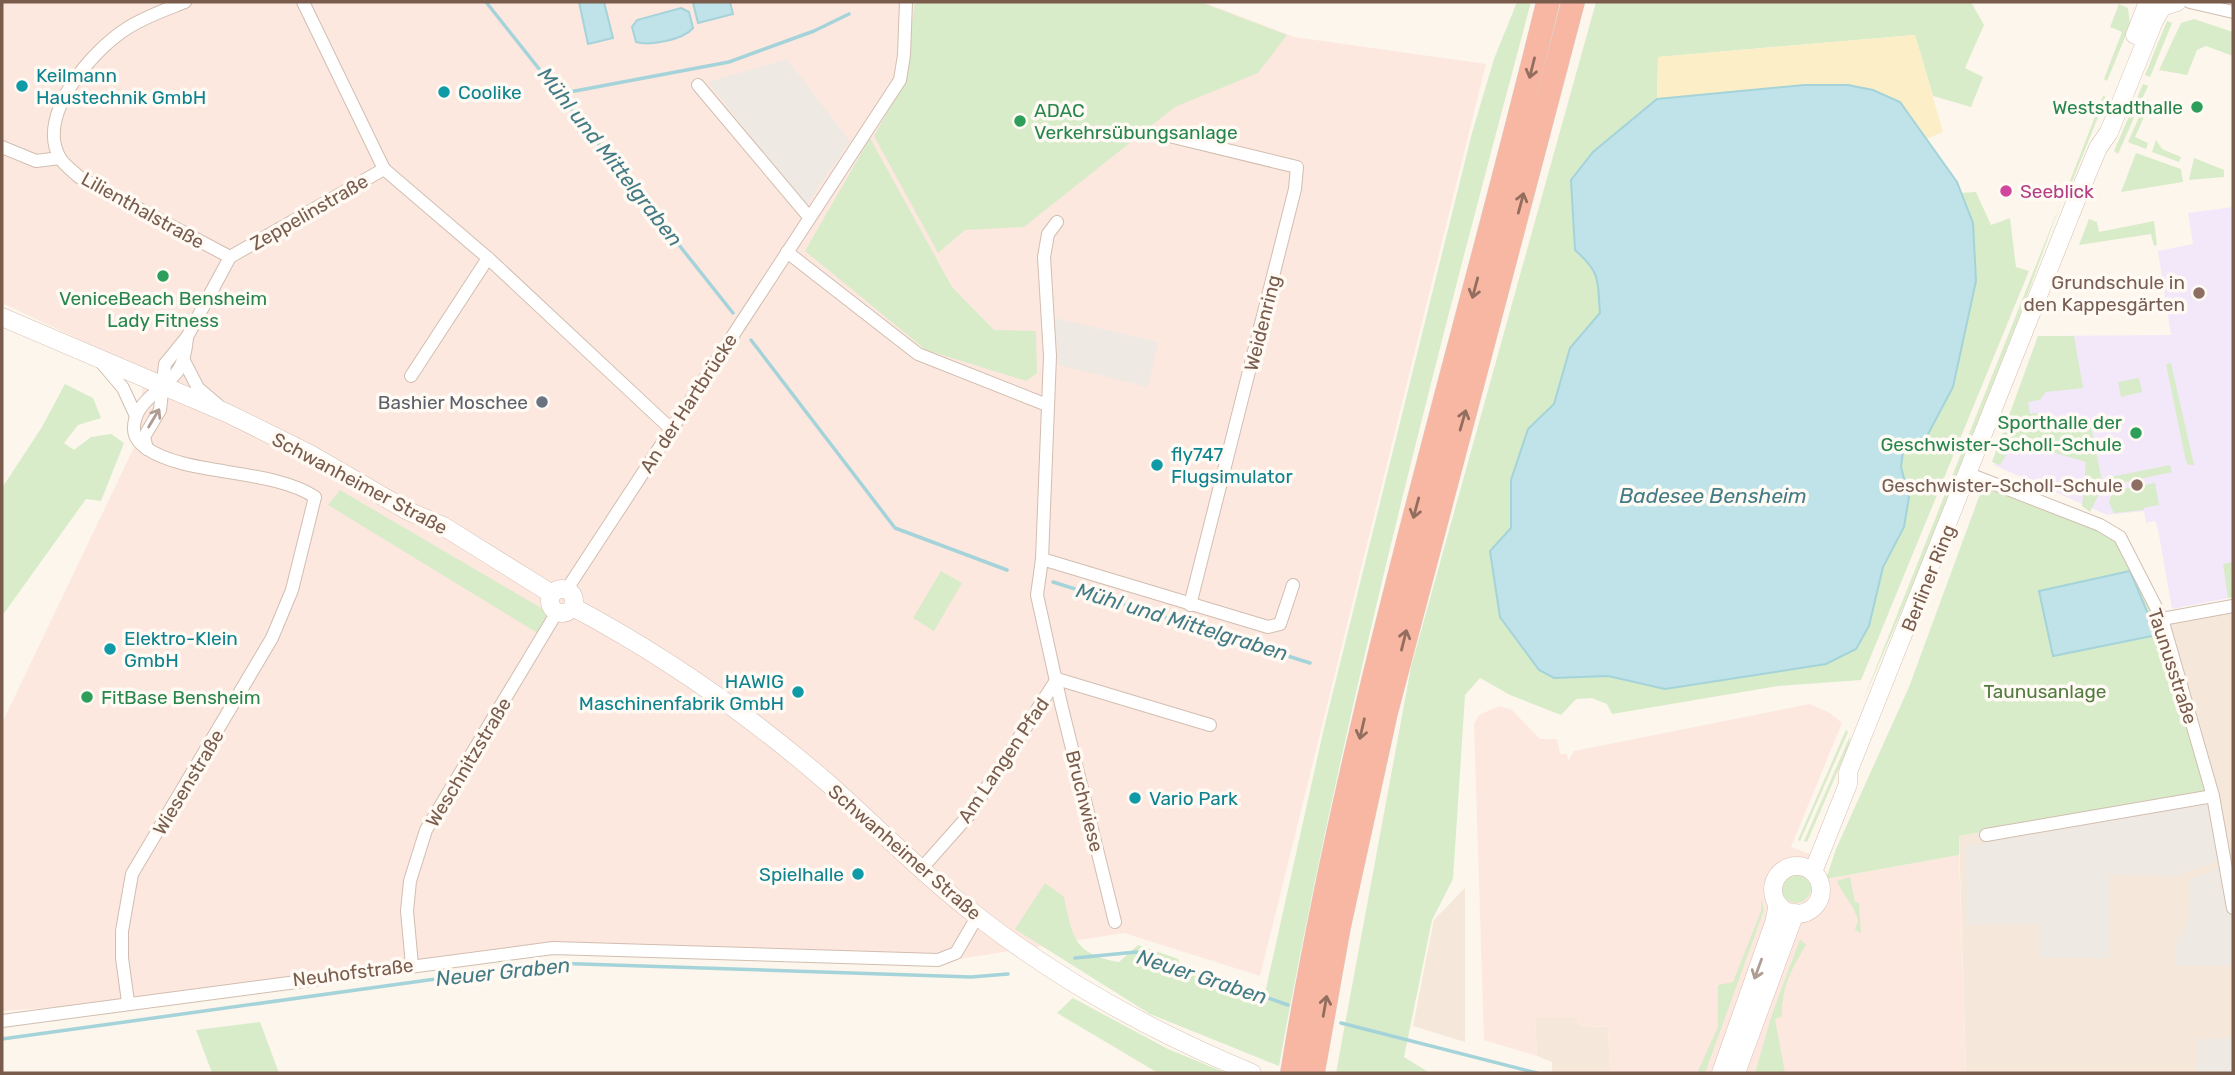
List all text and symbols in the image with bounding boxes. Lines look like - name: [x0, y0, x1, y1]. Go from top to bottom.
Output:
- one-way arrow: [1525, 56, 1538, 79]
- water label: Mühl und Mittelgraben: [533, 62, 688, 251]
- place label: Keilmann Haustechnik GmbH: [36, 64, 206, 109]
- marker: Keilmann Haustechnik GmbH: [14, 78, 30, 94]
- place label: Coolike: [458, 81, 522, 104]
- marker: Coolike: [436, 84, 452, 100]
- place label: Weststadthalle: [2052, 96, 2183, 119]
- place label: ADAC Verkehrsübungsanlage: [1034, 99, 1238, 144]
- marker: Weststadthalle: [2189, 99, 2205, 115]
- marker: ADAC Verkehrsübungsanlage: [1012, 113, 1028, 129]
- street label: Lilienthalstraße: [77, 167, 208, 254]
- street label: Zeppelinstraße: [246, 169, 372, 255]
- place label: Seeblick: [2020, 180, 2094, 203]
- marker: Seeblick: [1998, 183, 2014, 199]
- one-way arrow: [1515, 192, 1528, 215]
- marker: VeniceBeach Bensheim Lady Fitness: [155, 268, 171, 284]
- place label: Grundschule in den Kappesgärten: [2023, 271, 2185, 316]
- street label: Weidenring: [1239, 273, 1286, 374]
- one-way arrow: [1468, 277, 1481, 299]
- marker: Grundschule in den Kappesgärten: [2191, 285, 2207, 301]
- place label: VeniceBeach Bensheim Lady Fitness: [59, 287, 267, 332]
- street label: An der Hartbrücke: [635, 329, 742, 477]
- place label: Bashier Moschee: [378, 391, 528, 414]
- marker: Bashier Moschee: [534, 394, 550, 410]
- one-way arrow: [147, 409, 161, 429]
- one-way arrow: [1457, 409, 1470, 431]
- place label: Sporthalle der Geschwister-Scholl-Schule: [1880, 411, 2123, 456]
- marker: Sporthalle der Geschwister-Scholl-Schule: [2128, 425, 2144, 441]
- street label: Schwanheimer Straße: [268, 427, 451, 539]
- place label: fly747 Flugsimulator: [1171, 443, 1293, 488]
- marker: fly747 Flugsimulator: [1149, 457, 1165, 473]
- place label: Geschwister-Scholl-Schule: [1881, 474, 2123, 497]
- marker: Geschwister-Scholl-Schule: [2129, 477, 2145, 493]
- water label: Badesee Bensheim: [1619, 483, 1807, 508]
- one-way arrow: [1409, 496, 1422, 519]
- street label: Berliner Ring: [1897, 521, 1960, 635]
- water label: Mühl und Mittelgraben: [1073, 577, 1291, 666]
- street label: Taunusstraße: [2143, 605, 2202, 727]
- place label: Elektro-Klein GmbH: [124, 627, 238, 672]
- one-way arrow: [1398, 629, 1411, 652]
- marker: Elektro-Klein GmbH: [102, 641, 118, 657]
- place label: HAWIG Maschinenfabrik GmbH: [579, 670, 784, 715]
- park label: Taunusanlage: [1984, 680, 2106, 703]
- marker: HAWIG Maschinenfabrik GmbH: [790, 684, 806, 700]
- place label: FitBase Bensheim: [101, 686, 261, 709]
- marker: FitBase Bensheim: [79, 689, 95, 705]
- street label: Weschnitzstraße: [421, 693, 516, 831]
- street label: Am Langen Pfad: [953, 693, 1054, 827]
- one-way arrow: [1355, 717, 1368, 740]
- street label: Wiesenstraße: [148, 725, 229, 839]
- street label: Bruchwiese: [1061, 748, 1108, 854]
- street label: Schwanheimer Straße: [823, 780, 986, 925]
- place label: Vario Park: [1149, 787, 1238, 810]
- marker: Vario Park: [1127, 790, 1143, 806]
- place label: Spielhalle: [759, 863, 844, 886]
- marker: Spielhalle: [850, 866, 866, 882]
- water label: Neuer Graben: [1134, 944, 1270, 1009]
- water label: Neuer Graben: [434, 952, 571, 991]
- street label: Neuhofstraße: [291, 954, 415, 991]
- one-way arrow: [1751, 958, 1763, 980]
- one-way arrow: [1319, 995, 1332, 1018]

